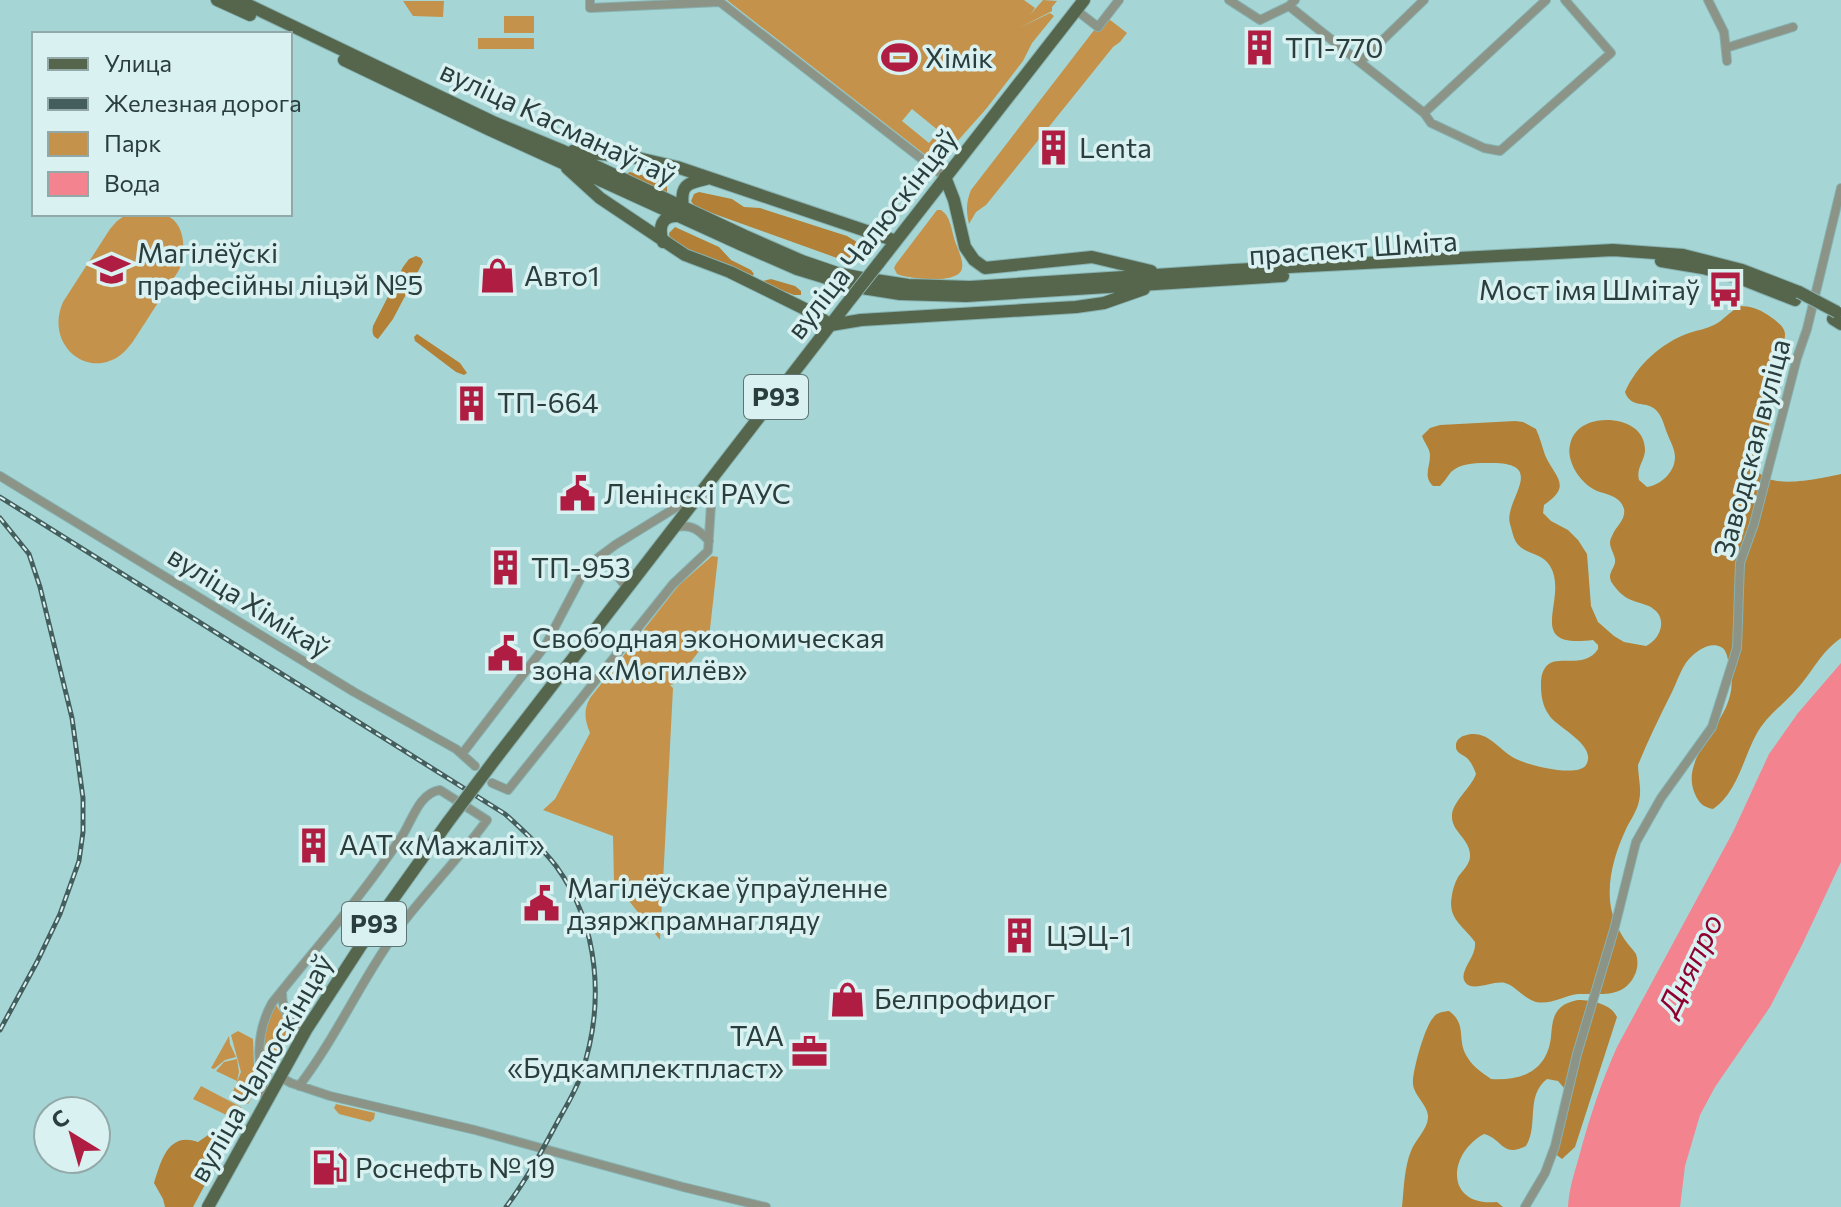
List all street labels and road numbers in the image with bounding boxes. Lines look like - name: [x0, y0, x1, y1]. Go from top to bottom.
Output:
- street label: вуліца Касманаўтаў: [435, 53, 682, 192]
- street label: вуліца Чалюскінцаў: [779, 122, 964, 345]
- street label: праспект Шміта: [1247, 223, 1458, 271]
- street label: Заводская вуліца: [1706, 335, 1796, 560]
- road number: Р93: [744, 375, 808, 419]
- street label: вуліца Хімікаў: [162, 538, 337, 665]
- road number: Р93: [342, 902, 406, 946]
- street label: вуліца Чалюскінцаў: [181, 948, 339, 1187]

